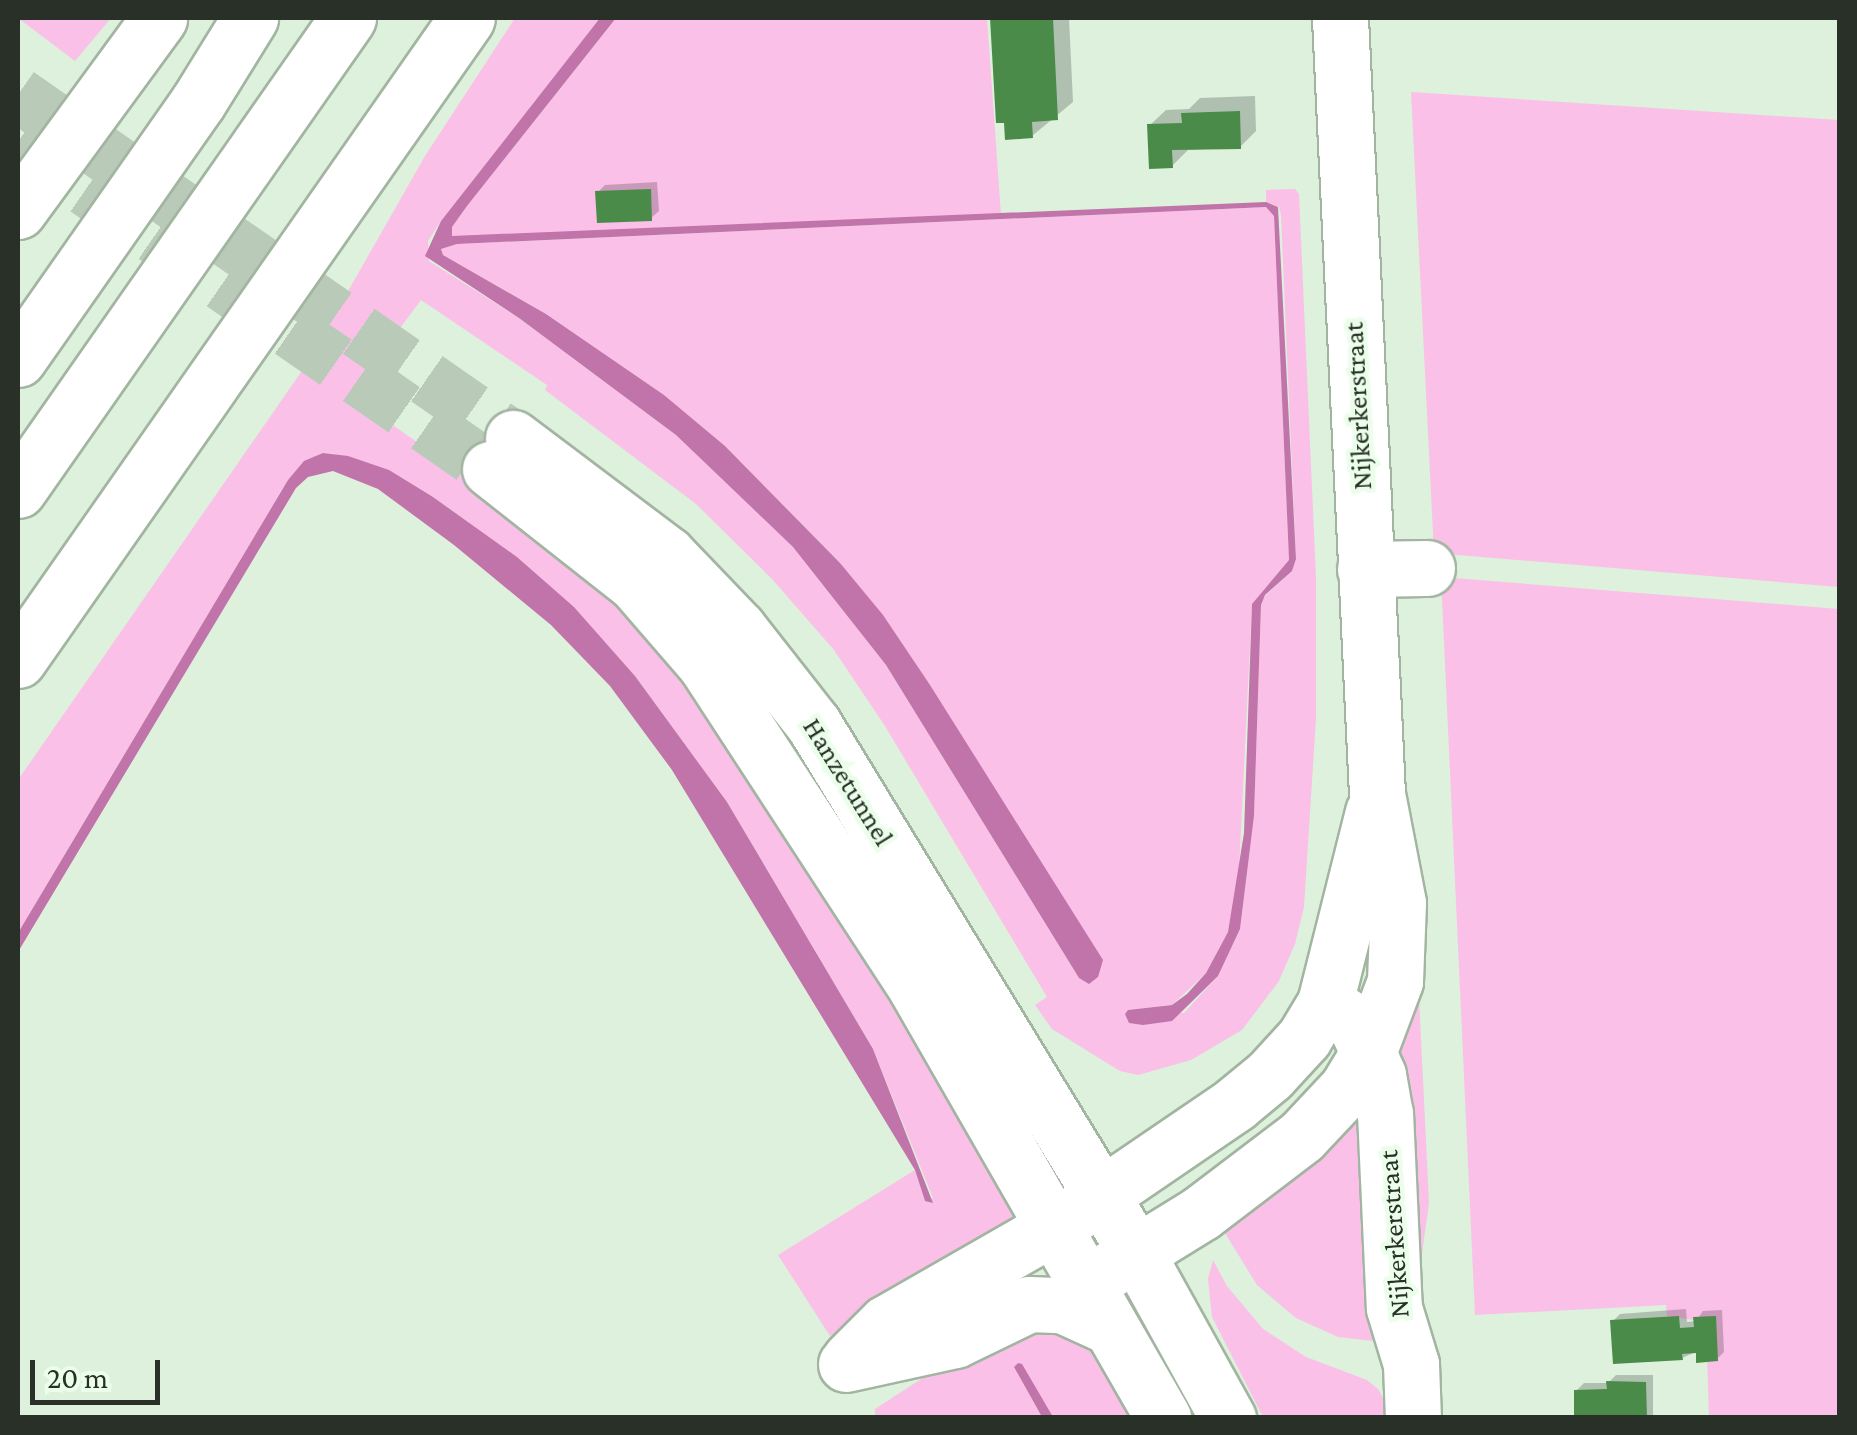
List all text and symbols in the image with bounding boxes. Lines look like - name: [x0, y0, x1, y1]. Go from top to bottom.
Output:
- street label: Nijkerkerstraat: [1337, 321, 1379, 491]
- street label: Hanzetunnel: [795, 712, 901, 852]
- street label: Nijkerkerstraat: [1371, 1149, 1417, 1319]
- scale bar: [35, 1340, 165, 1402]
- text: 20 m: [47, 1361, 108, 1394]

